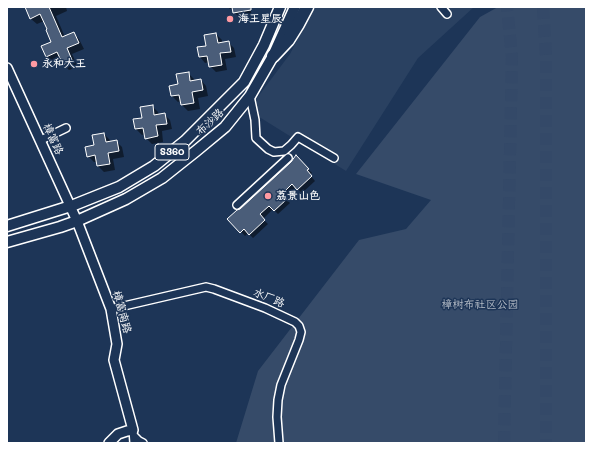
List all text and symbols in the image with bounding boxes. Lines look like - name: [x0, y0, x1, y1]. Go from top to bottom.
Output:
- place label: 海王星辰: [238, 12, 282, 26]
- marker: 海王星辰: [225, 14, 235, 24]
- place label: 永和大王: [42, 57, 86, 71]
- marker: 永和大王: [29, 59, 39, 69]
- street label: 布沙路: [193, 106, 227, 138]
- street label: 樟富路: [40, 121, 66, 157]
- road number: S360: [155, 144, 189, 160]
- place label: 荔景山色: [276, 189, 320, 203]
- marker: 荔景山色: [263, 191, 273, 201]
- street label: 水厂路: [251, 286, 287, 310]
- street label: 樟富南路: [110, 289, 134, 335]
- park label: 樟树布社区公园: [442, 298, 518, 312]

